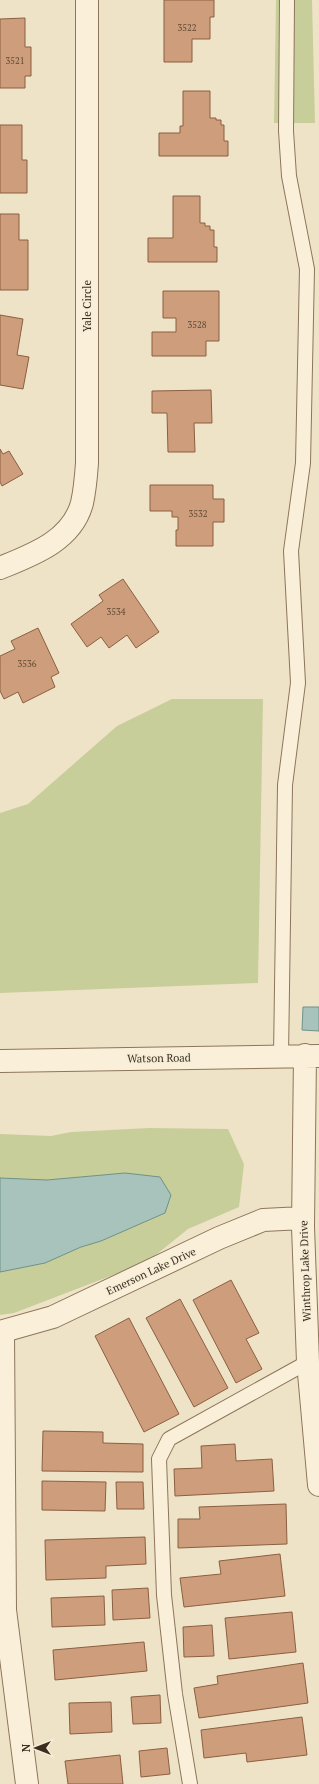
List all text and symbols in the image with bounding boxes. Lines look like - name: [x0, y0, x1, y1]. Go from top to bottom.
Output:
- house number: 3522: [177, 22, 197, 34]
- house number: 3521: [5, 55, 25, 67]
- street label: Yale Circle: [80, 280, 94, 332]
- house number: 3528: [187, 319, 207, 331]
- house number: 3532: [188, 508, 208, 520]
- house number: 3534: [106, 606, 126, 618]
- house number: 3536: [17, 658, 37, 670]
- street label: Watson Road: [127, 1050, 191, 1066]
- street label: Winthrop Lake Drive: [296, 1220, 314, 1322]
- street label: Emerson Lake Drive: [104, 1244, 198, 1298]
- north arrow: [16, 1728, 56, 1768]
- text: N: [19, 1743, 33, 1752]

